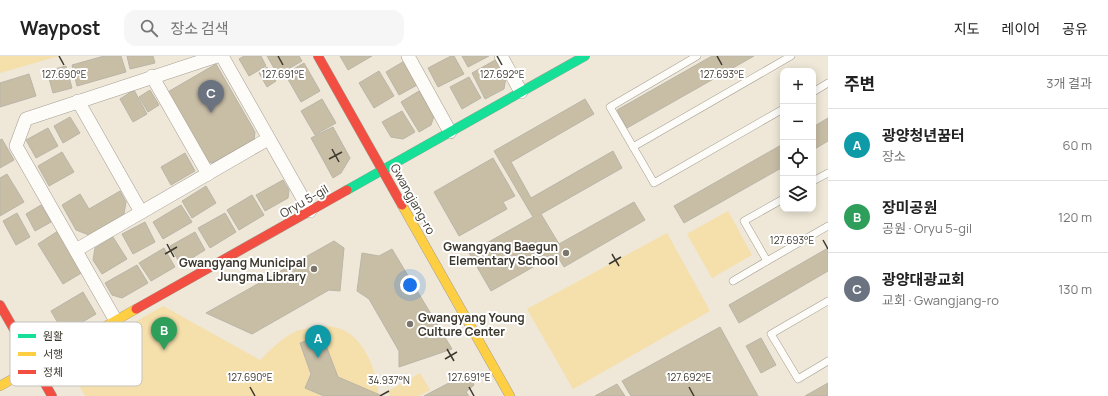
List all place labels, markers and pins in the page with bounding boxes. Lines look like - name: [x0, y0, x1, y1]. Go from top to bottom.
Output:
- pin: C: [198, 80, 224, 113]
- place label: Gwangyang Baegun Elementary School: [443, 238, 558, 269]
- marker: Gwangyang Baegun Elementary School: [561, 248, 571, 258]
- place label: Gwangyang Municipal Jungma Library: [179, 254, 306, 285]
- marker: Gwangyang Municipal Jungma Library: [309, 264, 319, 274]
- place label: Gwangyang Young Culture Center: [418, 309, 525, 340]
- pin: B: [151, 317, 177, 350]
- marker: Gwangyang Young Culture Center: [405, 319, 415, 329]
- pin: A: [305, 325, 331, 358]

